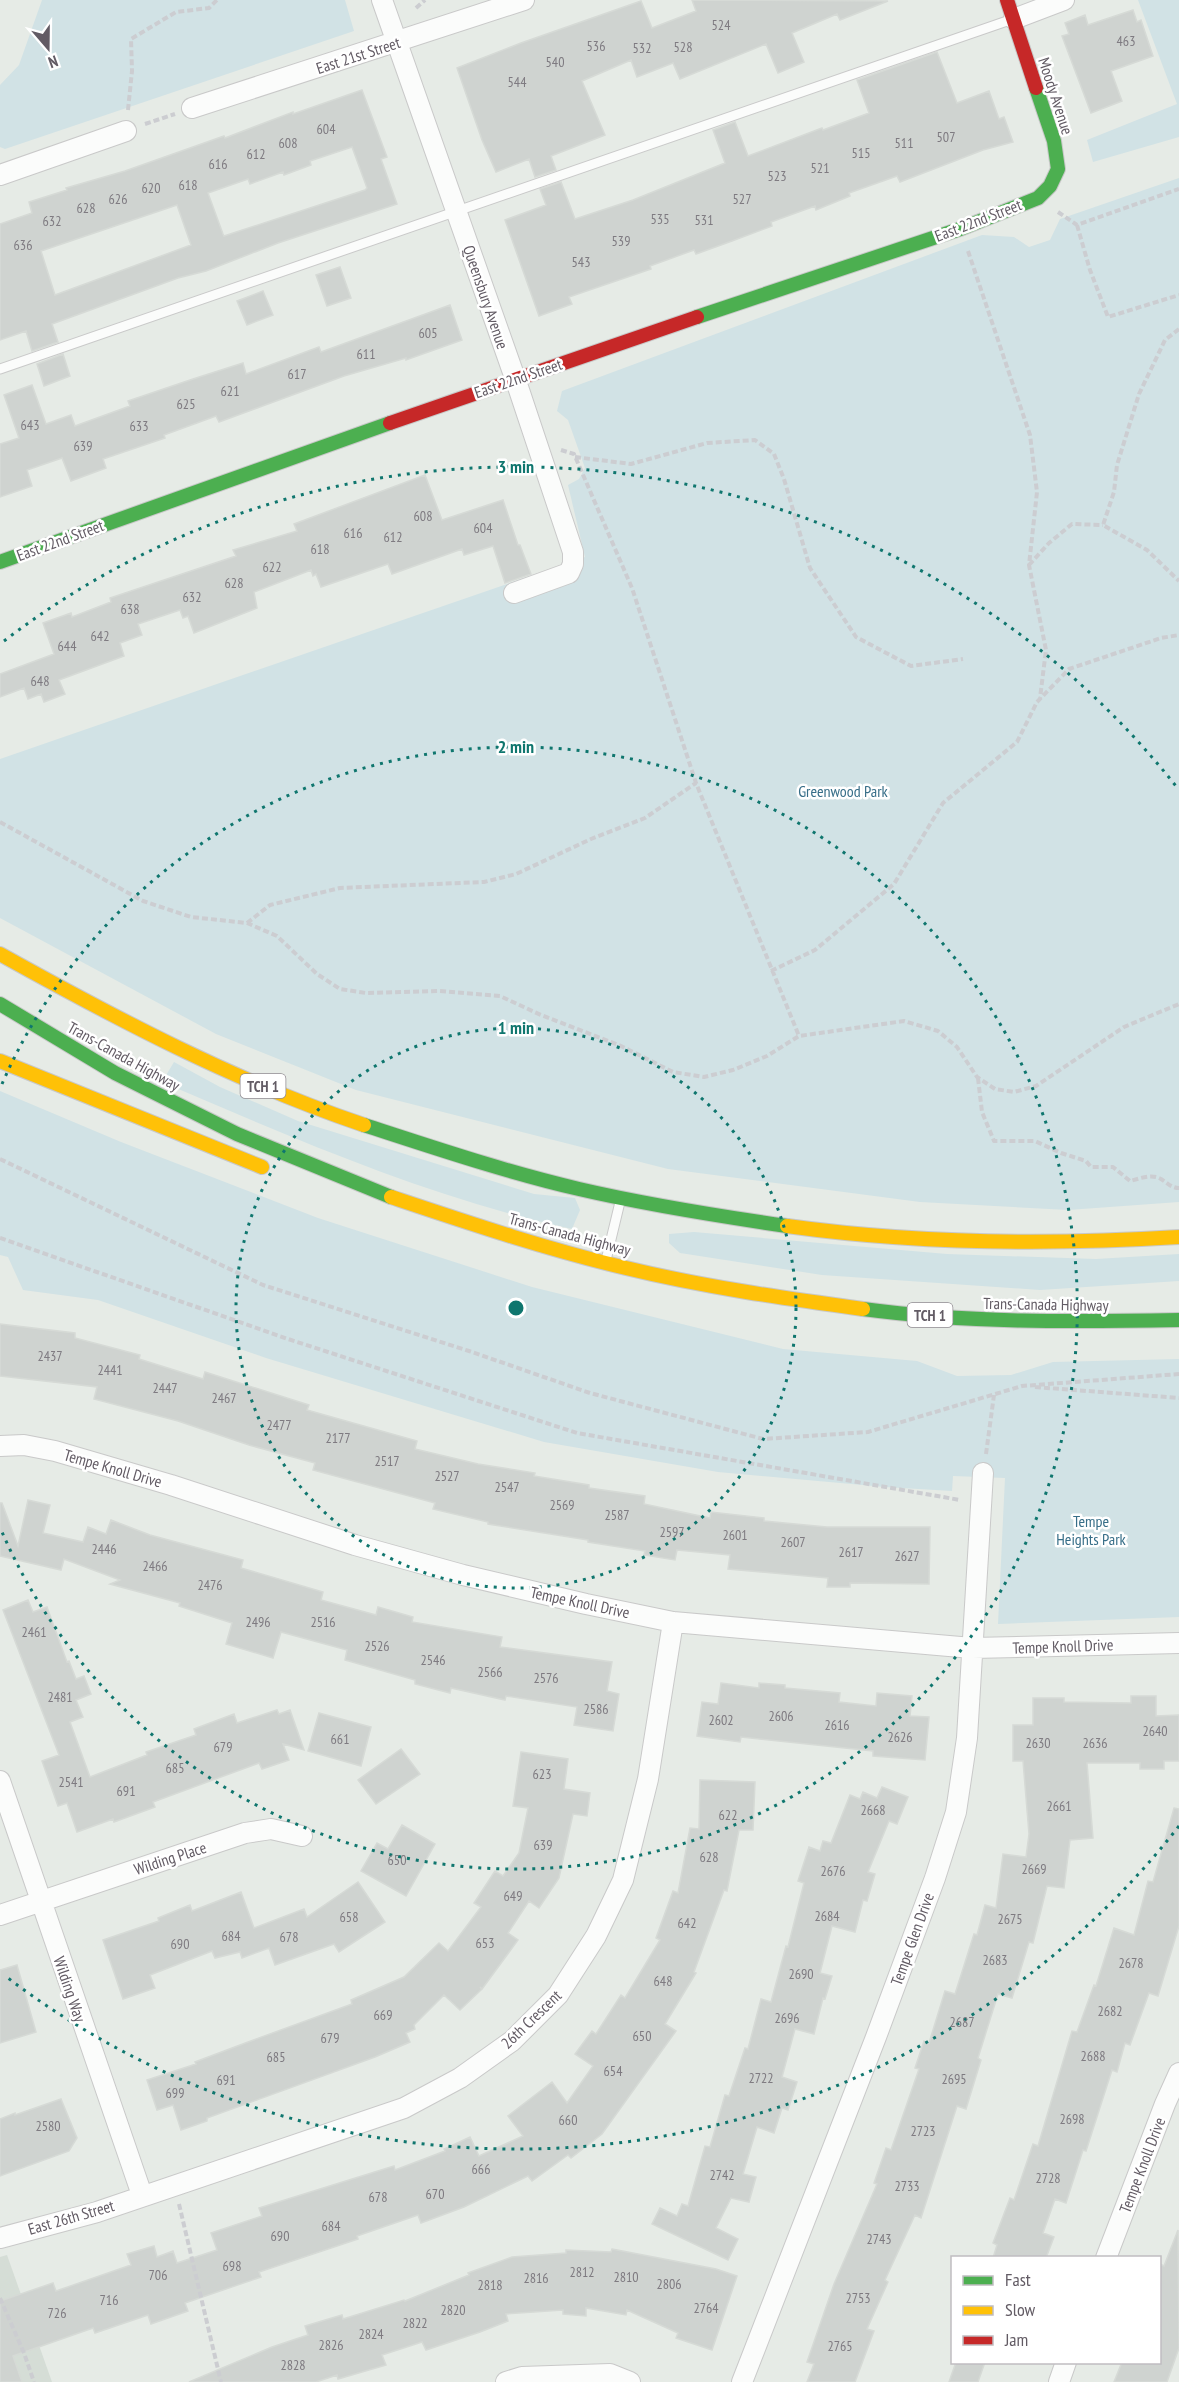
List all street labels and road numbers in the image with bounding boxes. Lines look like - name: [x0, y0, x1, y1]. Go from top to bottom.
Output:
- street label: East 21st Street: [313, 32, 403, 78]
- street label: Moody Avenue: [1034, 55, 1078, 137]
- street label: East 22nd Street: [932, 194, 1025, 246]
- street label: Queensbury Avenue: [459, 242, 513, 352]
- street label: East 22nd Street: [472, 353, 565, 402]
- street label: East 22nd Street: [14, 515, 107, 565]
- street label: Trans-Canada Highway: [64, 1017, 184, 1095]
- road number: TCH 1: [240, 1074, 286, 1098]
- street label: Trans-Canada Highway: [507, 1208, 633, 1260]
- street label: Trans-Canada Highway: [983, 1293, 1109, 1315]
- road number: TCH 1: [908, 1303, 952, 1327]
- street label: Tempe Knoll Drive: [62, 1444, 164, 1492]
- street label: Tempe Knoll Drive: [529, 1582, 631, 1622]
- street label: Tempe Knoll Drive: [1012, 1634, 1114, 1658]
- street label: Wilding Place: [131, 1837, 209, 1879]
- street label: Tempe Glen Drive: [886, 1890, 938, 1988]
- street label: Wilding Way: [49, 1954, 91, 2024]
- street label: 26th Crescent: [497, 1985, 566, 2053]
- street label: Tempe Knoll Drive: [1115, 2114, 1169, 2216]
- street label: East 26th Street: [26, 2195, 117, 2239]

